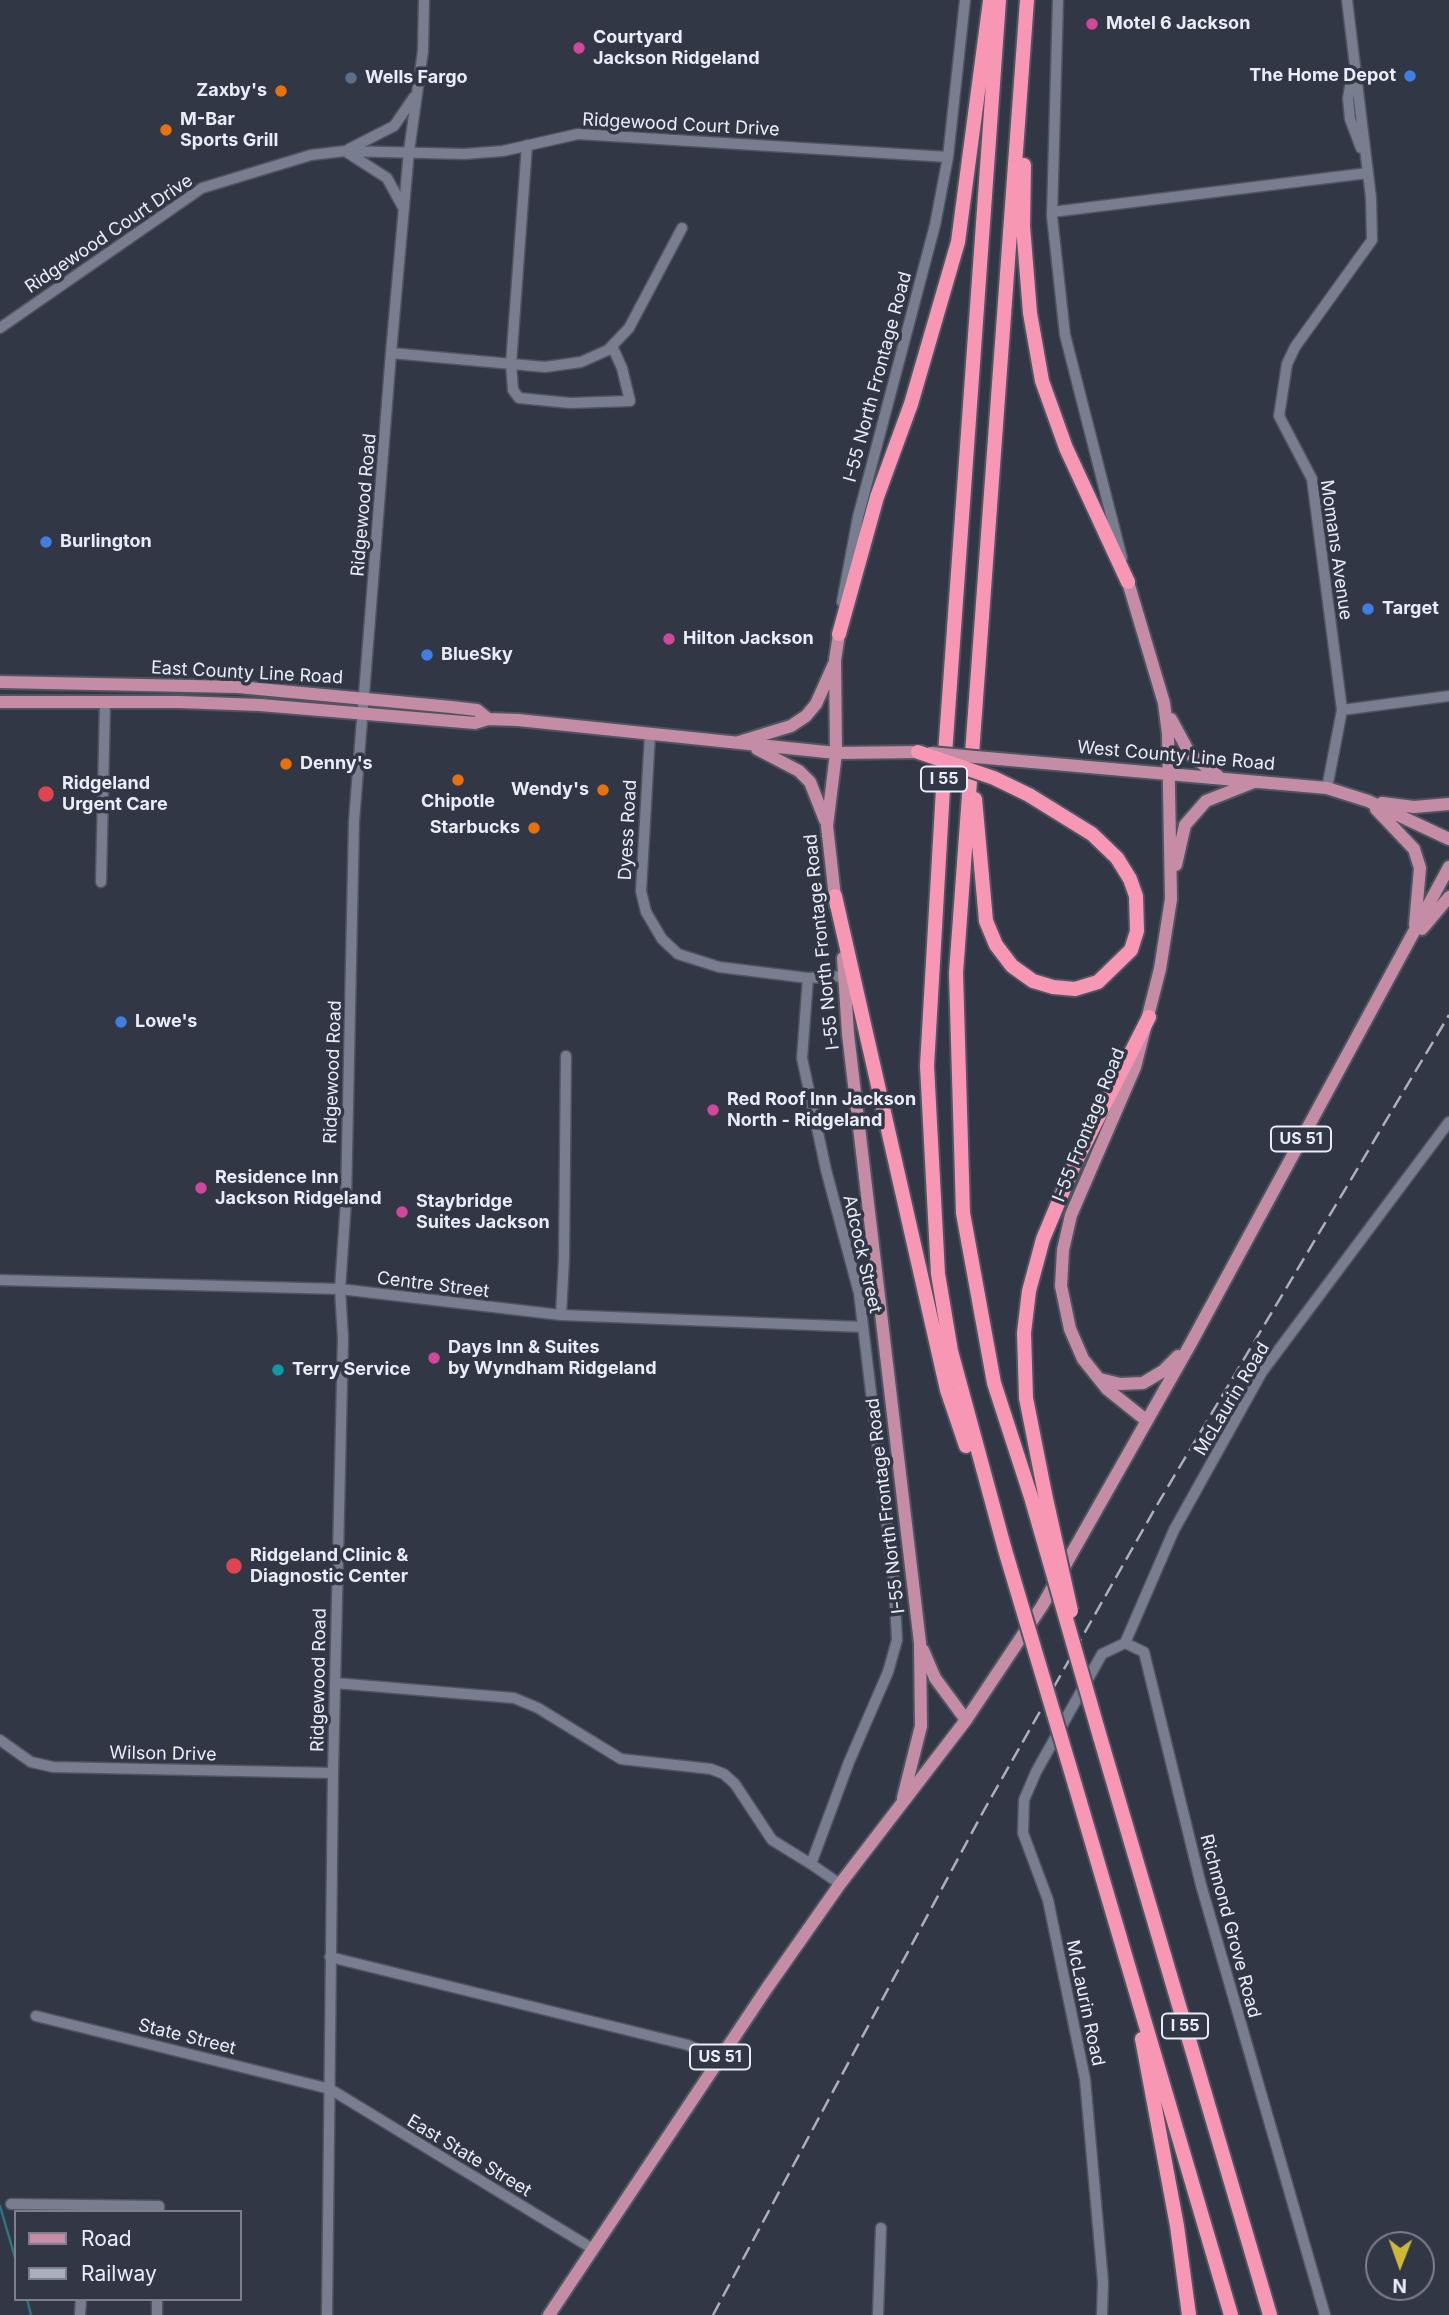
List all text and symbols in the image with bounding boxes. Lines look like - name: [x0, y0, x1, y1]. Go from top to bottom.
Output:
- place label: Motel 6 Jackson: [1106, 13, 1250, 35]
- marker: Motel 6 Jackson: [1084, 16, 1100, 32]
- place label: Courtyard Jackson Ridgeland: [593, 27, 760, 70]
- marker: Courtyard Jackson Ridgeland: [571, 40, 587, 56]
- place label: The Home Depot: [1249, 65, 1396, 87]
- place label: Wells Fargo: [365, 67, 468, 89]
- marker: The Home Depot: [1402, 68, 1418, 84]
- marker: Wells Fargo: [343, 70, 359, 86]
- place label: Zaxby's: [196, 80, 267, 102]
- marker: Zaxby's: [273, 83, 289, 99]
- place label: M-Bar Sports Grill: [180, 109, 278, 152]
- street label: Ridgewood Court Drive: [582, 109, 780, 141]
- marker: M-Bar Sports Grill: [158, 122, 174, 138]
- street label: Ridgewood Court Drive: [21, 170, 197, 298]
- street label: I-55 North Frontage Road: [839, 269, 917, 485]
- street label: Ridgewood Road: [347, 432, 381, 578]
- street label: Momans Avenue: [1315, 479, 1357, 621]
- place label: Burlington: [60, 531, 152, 553]
- marker: Burlington: [38, 534, 54, 550]
- place label: Target: [1382, 598, 1439, 620]
- marker: Target: [1360, 601, 1376, 617]
- place label: Hilton Jackson: [683, 628, 814, 650]
- marker: Hilton Jackson: [661, 631, 677, 647]
- place label: BlueSky: [441, 644, 513, 666]
- marker: BlueSky: [419, 647, 435, 663]
- street label: East County Line Road: [150, 657, 344, 689]
- street label: West County Line Road: [1076, 737, 1276, 775]
- place label: Denny's: [300, 753, 373, 775]
- marker: Denny's: [278, 756, 294, 772]
- road number: I 55: [921, 766, 967, 792]
- marker: Chipotle: [450, 772, 466, 788]
- place label: Ridgeland Urgent Care: [62, 773, 168, 816]
- place label: Wendy's: [511, 779, 589, 801]
- street label: Dyess Road: [615, 779, 641, 881]
- marker: Wendy's: [595, 782, 611, 798]
- marker: Ridgeland Urgent Care: [36, 784, 56, 804]
- place label: Chipotle: [421, 791, 495, 813]
- place label: Starbucks: [430, 817, 520, 839]
- marker: Starbucks: [526, 820, 542, 836]
- street label: I-55 North Frontage Road: [800, 833, 844, 1051]
- street label: Ridgewood Road: [320, 1000, 346, 1144]
- place label: Lowe's: [135, 1011, 197, 1033]
- marker: Lowe's: [113, 1014, 129, 1030]
- street label: I-55 Frontage Road: [1048, 1045, 1130, 1205]
- place label: Red Roof Inn Jackson North - Ridgeland: [727, 1089, 916, 1132]
- marker: Red Roof Inn Jackson North - Ridgeland: [705, 1102, 721, 1118]
- road number: US 51: [1271, 1126, 1331, 1152]
- place label: Residence Inn Jackson Ridgeland: [215, 1167, 382, 1210]
- marker: Residence Inn Jackson Ridgeland: [193, 1180, 209, 1196]
- place label: Staybridge Suites Jackson: [416, 1191, 550, 1234]
- street label: Adcock Street: [838, 1193, 886, 1315]
- marker: Staybridge Suites Jackson: [394, 1204, 410, 1220]
- street label: Centre Street: [376, 1267, 490, 1303]
- place label: Days Inn & Suites by Wyndham Ridgeland: [448, 1337, 657, 1380]
- street label: McLaurin Road: [1190, 1339, 1274, 1459]
- marker: Days Inn & Suites by Wyndham Ridgeland: [426, 1350, 442, 1366]
- place label: Terry Service: [292, 1359, 411, 1381]
- marker: Terry Service: [270, 1362, 286, 1378]
- street label: I-55 North Frontage Road: [862, 1397, 910, 1615]
- place label: Ridgeland Clinic & Diagnostic Center: [250, 1545, 408, 1588]
- marker: Ridgeland Clinic & Diagnostic Center: [224, 1556, 244, 1576]
- street label: Ridgewood Road: [307, 1608, 331, 1752]
- street label: Wilson Drive: [109, 1742, 217, 1766]
- street label: Richmond Grove Road: [1195, 1832, 1265, 2020]
- street label: McLaurin Road: [1061, 1938, 1109, 2068]
- street label: State Street: [136, 2014, 238, 2060]
- road number: I 55: [1162, 2014, 1208, 2038]
- road number: US 51: [690, 2044, 750, 2070]
- street label: East State Street: [403, 2110, 535, 2202]
- legend: [14, 2210, 242, 2301]
- text: Road: [81, 2226, 132, 2251]
- north arrow: [1365, 2231, 1435, 2301]
- text: Railway: [81, 2261, 157, 2286]
- text: N: [1392, 2274, 1407, 2297]

